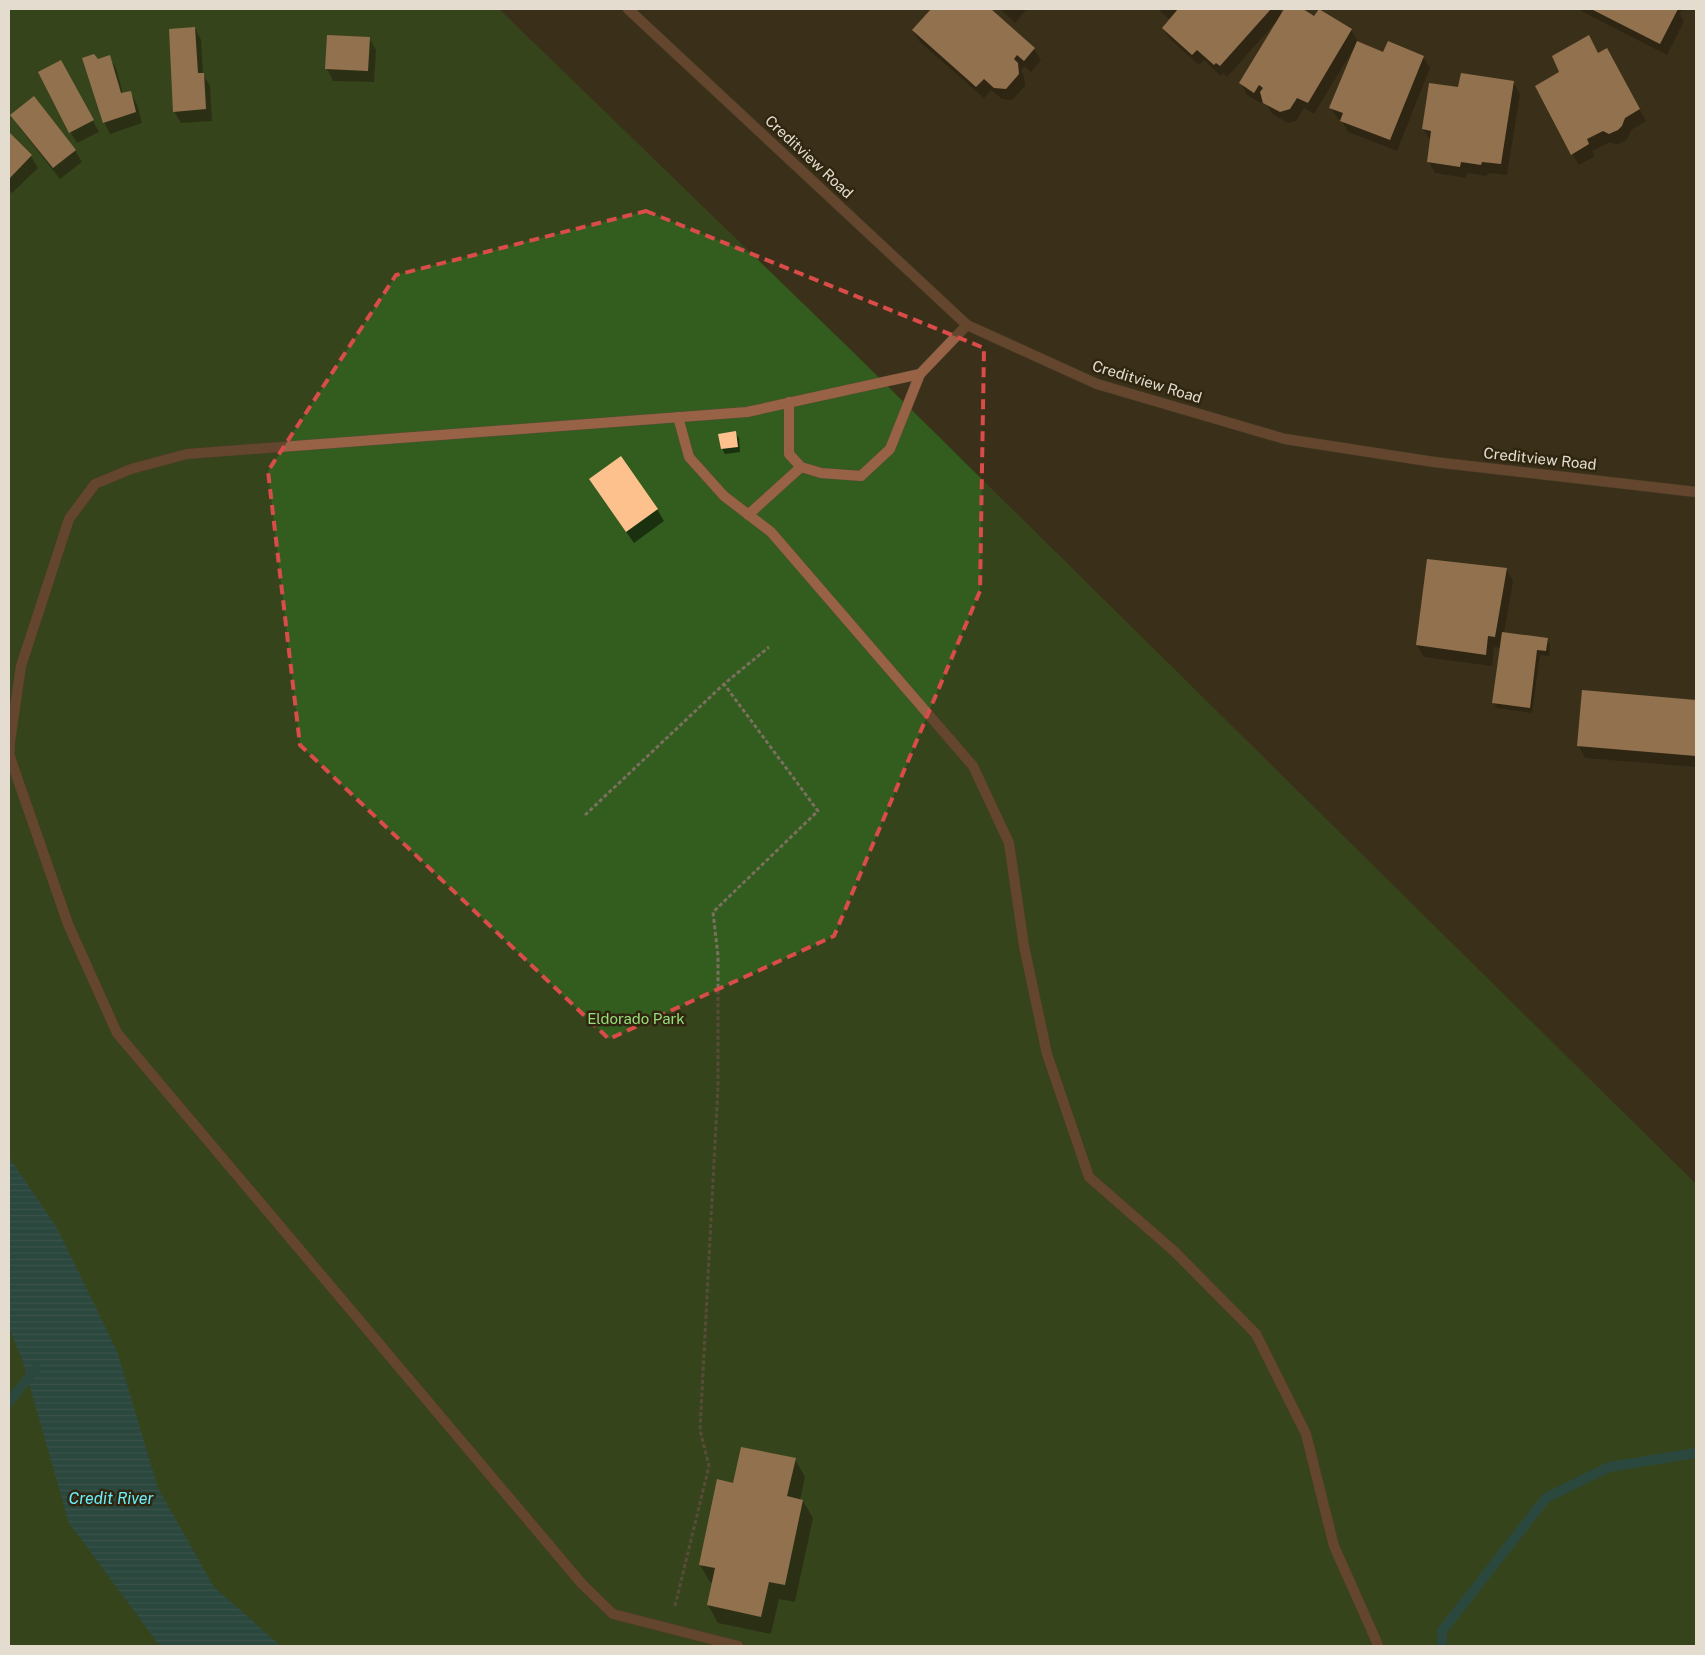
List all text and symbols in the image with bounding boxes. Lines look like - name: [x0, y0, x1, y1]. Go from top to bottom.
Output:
- street label: Creditview Road: [762, 112, 857, 202]
- street label: Creditview Road: [1090, 357, 1204, 406]
- street label: Creditview Road: [1483, 444, 1597, 473]
- park label: Eldorado Park: [587, 1010, 685, 1027]
- water label: Credit River: [68, 1489, 154, 1508]

